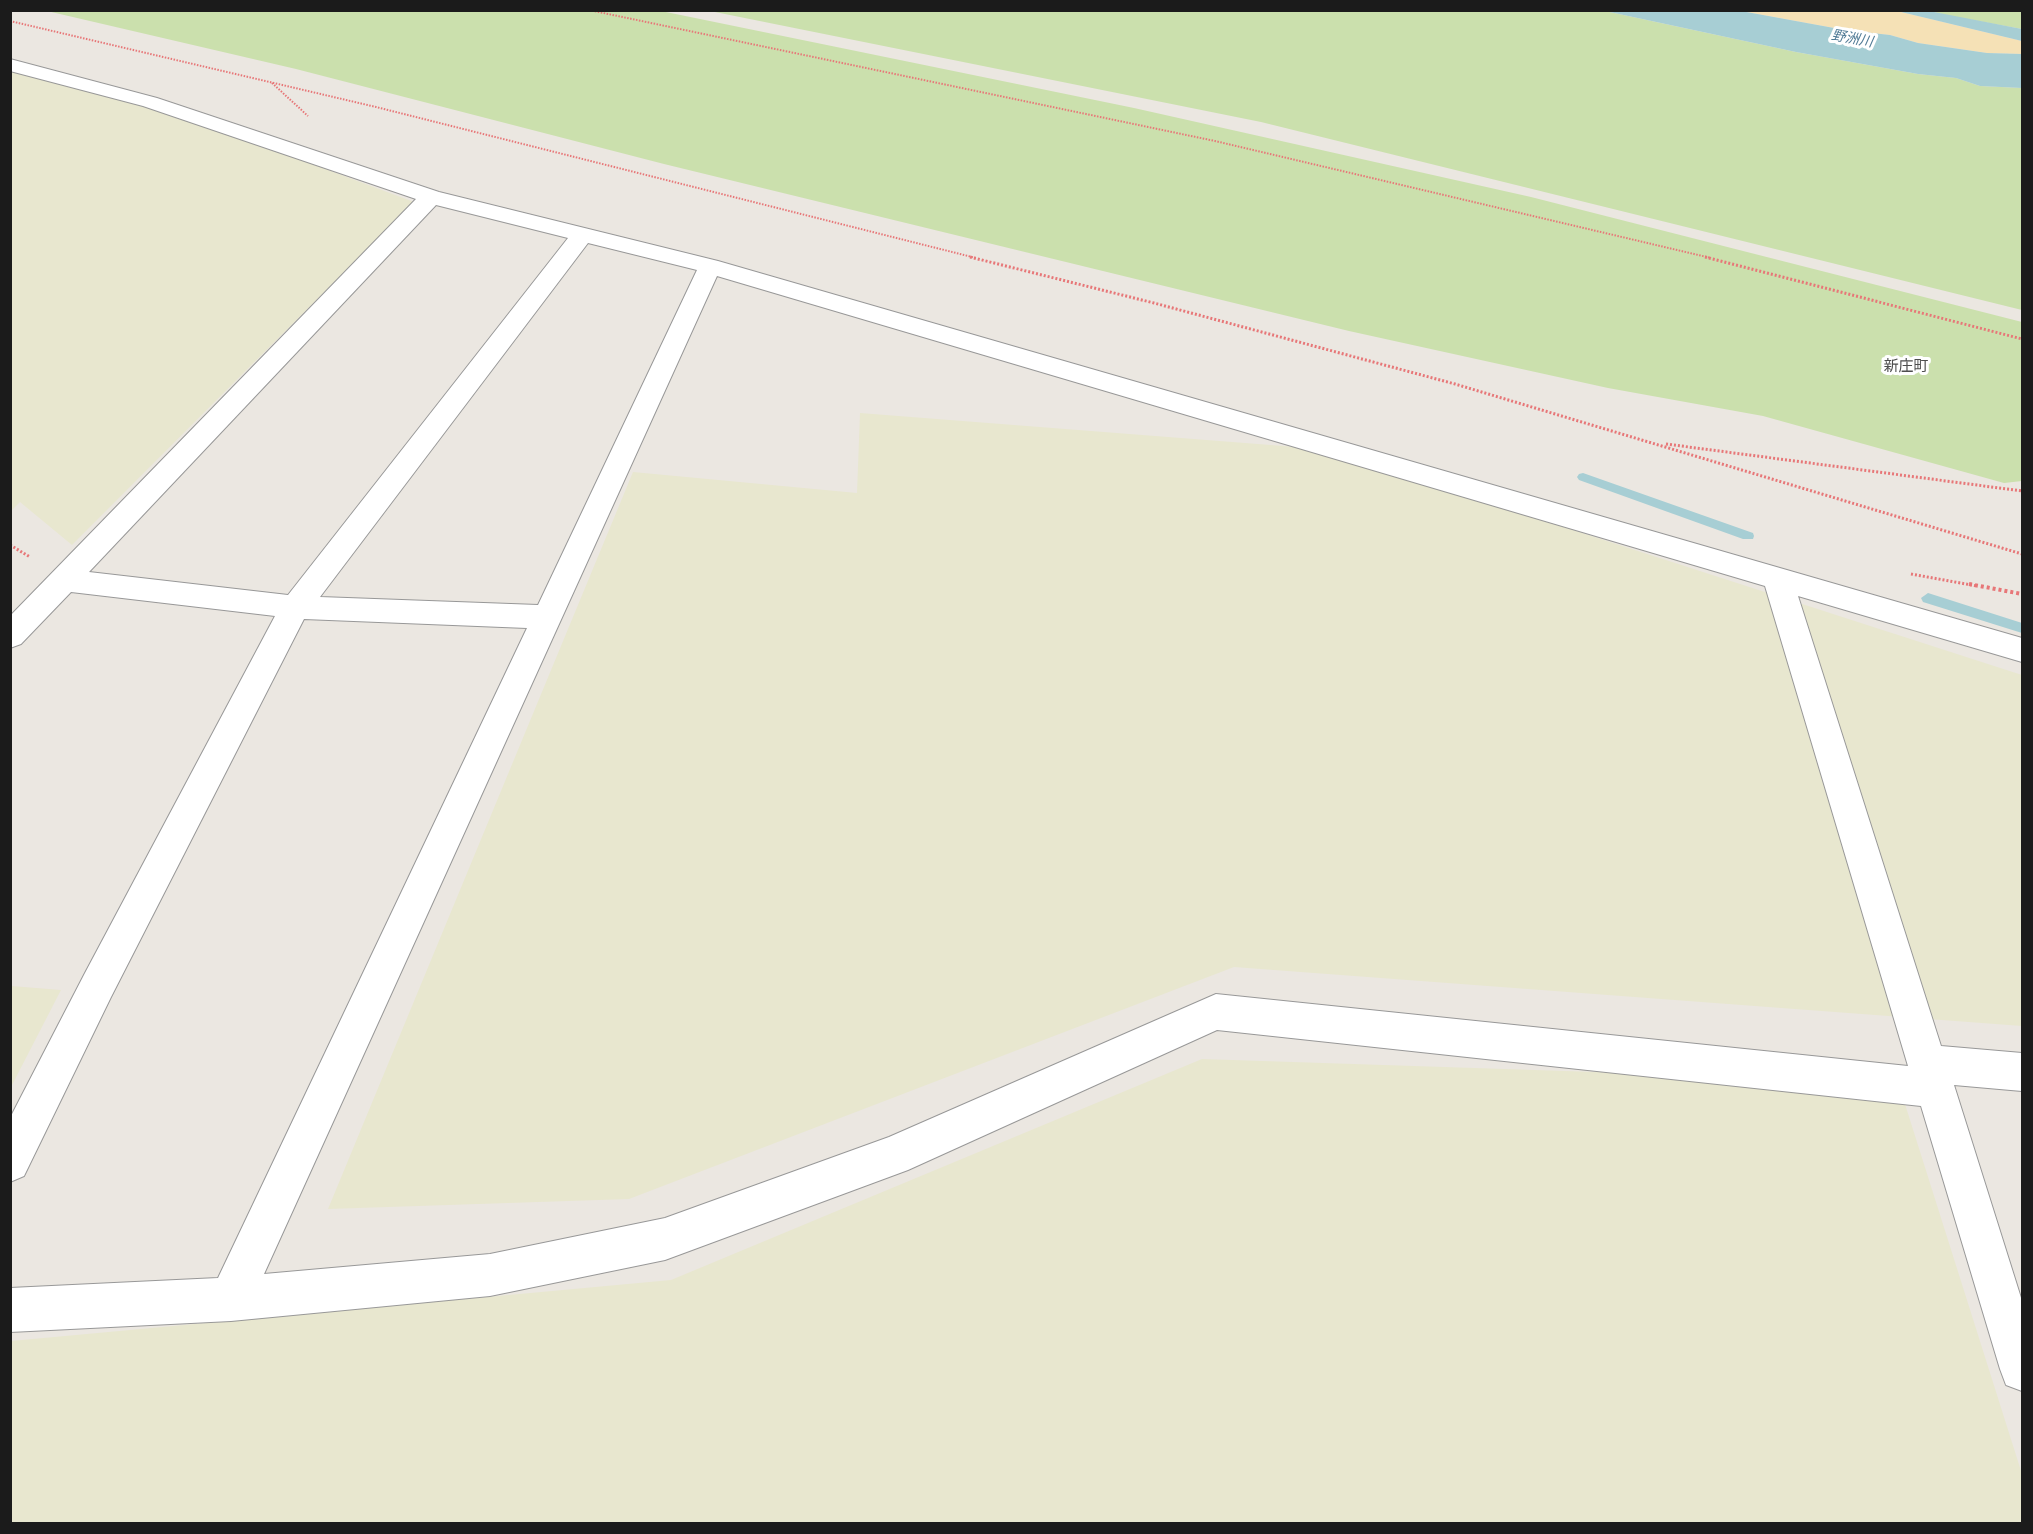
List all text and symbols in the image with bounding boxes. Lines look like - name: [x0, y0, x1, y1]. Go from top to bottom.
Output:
- water label: 野洲川: [1830, 27, 1874, 51]
- district label: 新庄町: [1884, 358, 1928, 376]

